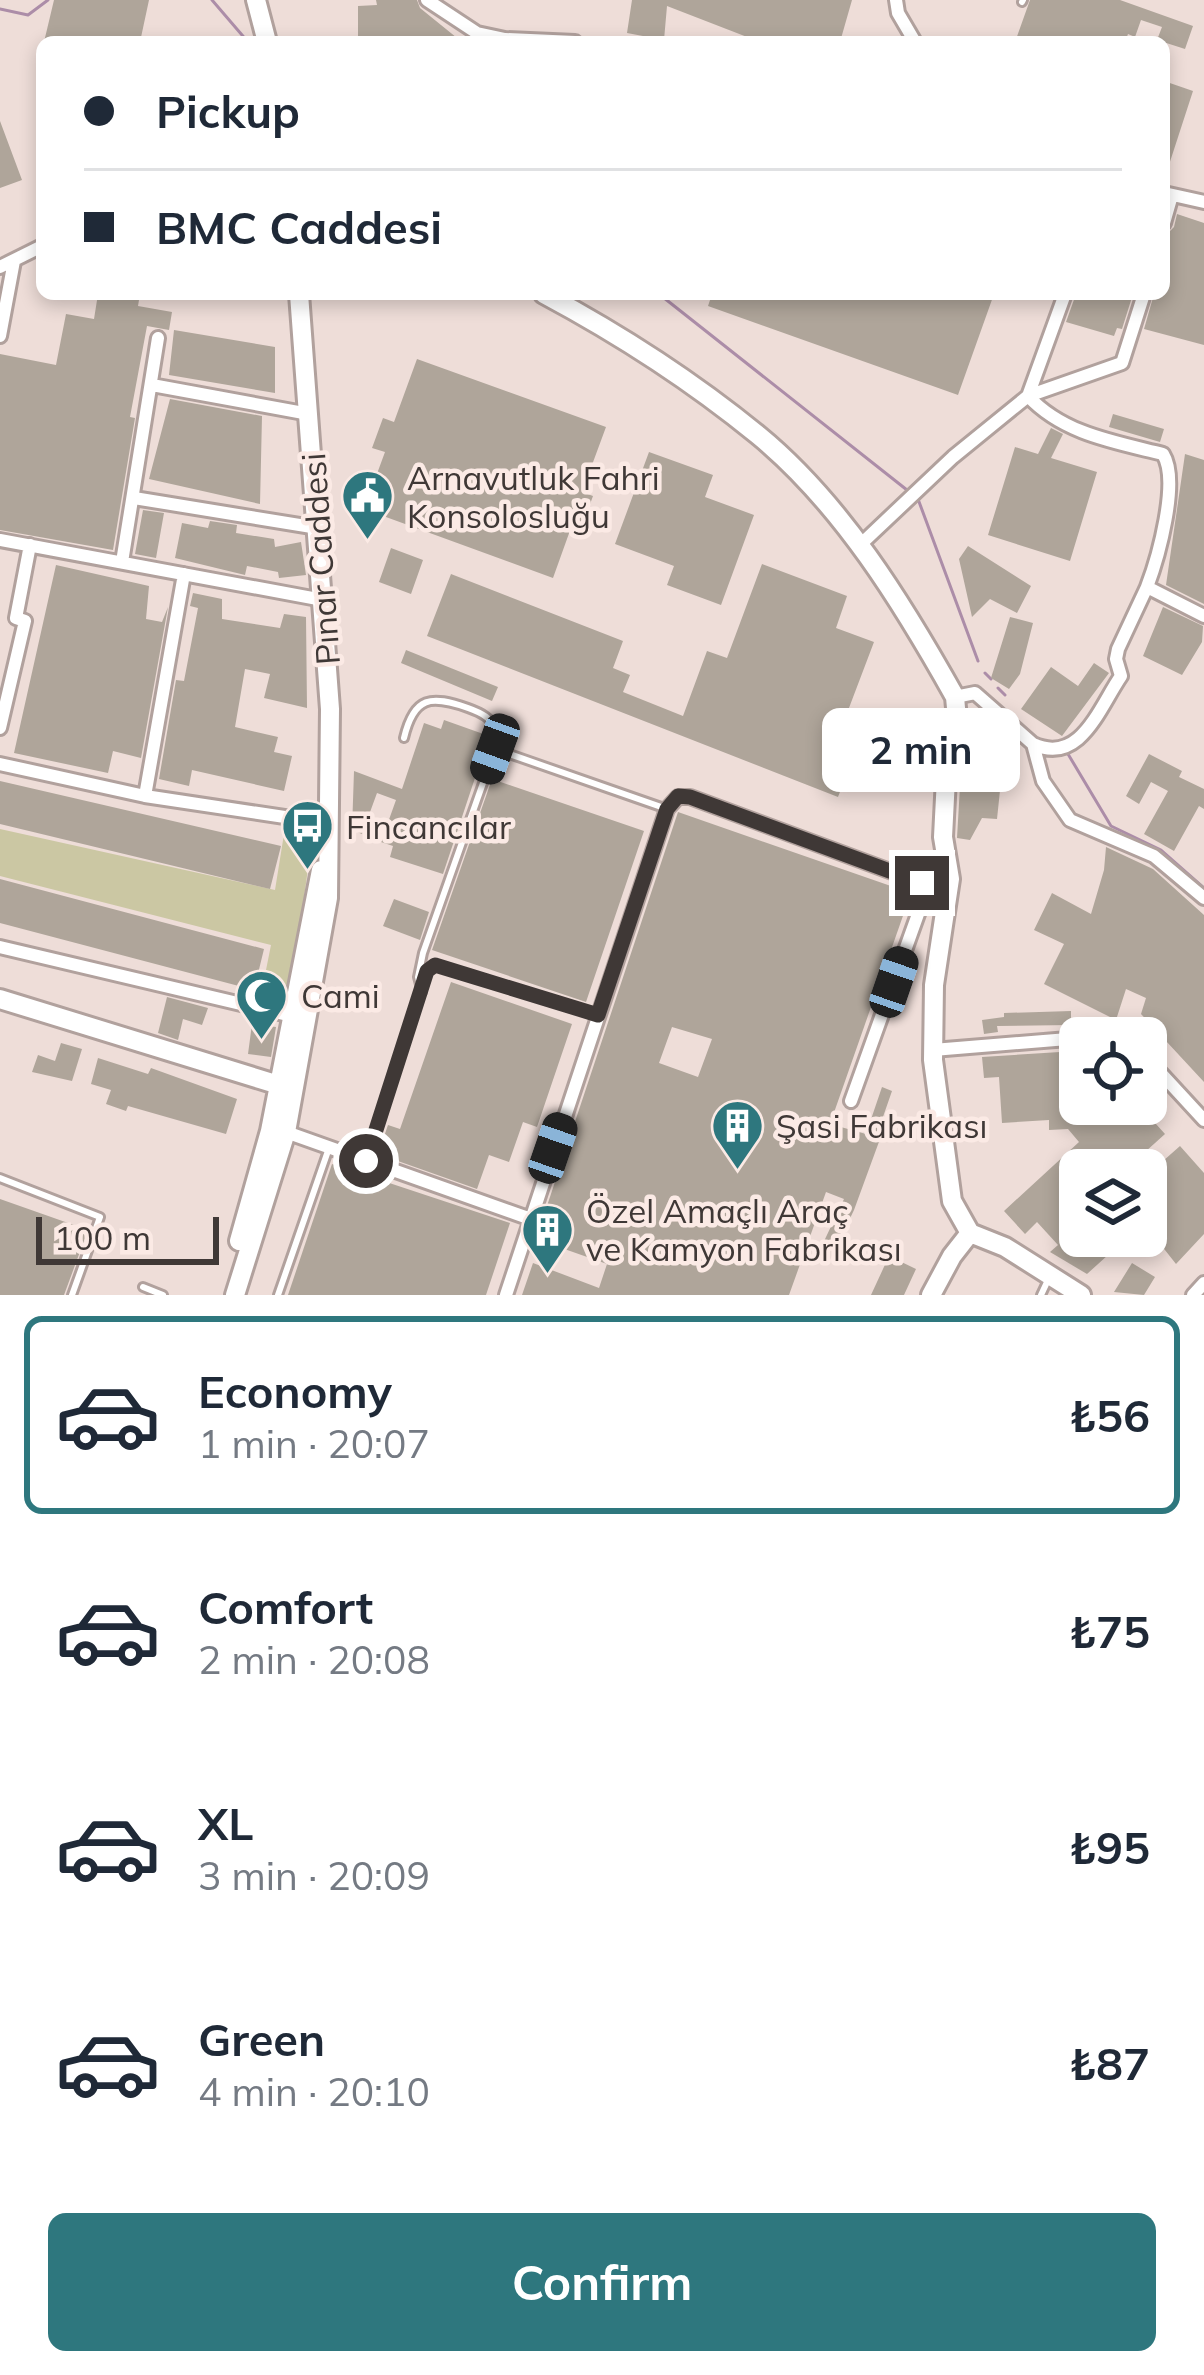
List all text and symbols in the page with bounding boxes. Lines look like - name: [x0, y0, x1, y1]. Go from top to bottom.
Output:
- text: Pickup: [156, 83, 300, 139]
- text: BMC Caddesi: [156, 199, 442, 255]
- street label: Pınar Caddesi: [292, 452, 348, 666]
- place label: Arnavutluk Fahri Konsolosluğu: [407, 457, 660, 536]
- public building icon: Arnavutluk Fahri Konsolosluğu: [340, 468, 396, 542]
- car: [466, 709, 524, 789]
- callout: 2 min: [823, 709, 1021, 793]
- text: 2 min: [870, 725, 972, 774]
- bus stop icon: Fincancılar: [279, 798, 335, 872]
- place label: Fincancılar: [346, 806, 511, 847]
- route end: [895, 856, 949, 910]
- car: [865, 942, 923, 1022]
- mosque icon: Cami: [234, 967, 290, 1041]
- place label: Cami: [301, 975, 380, 1016]
- map controls: [1059, 1017, 1167, 1257]
- button: locate: [1059, 1017, 1167, 1125]
- building icon: Şasi Fabrikası: [709, 1097, 765, 1171]
- place label: Şasi Fabrikası: [776, 1105, 987, 1146]
- car: [524, 1108, 582, 1188]
- route start: [339, 1134, 393, 1188]
- button: layers: [1059, 1149, 1167, 1257]
- place label: Özel Amaçlı Araç ve Kamyon Fabrikası: [586, 1190, 902, 1269]
- building icon: Özel Amaçlı Araç ve Kamyon Fabrikası: [519, 1201, 575, 1275]
- scale bar: [36, 1211, 219, 1264]
- text: 100 m: [54, 1217, 151, 1258]
- icon: car: [54, 1361, 162, 1469]
- text: Economy: [198, 1363, 392, 1419]
- text: ₺56: [1069, 1387, 1150, 1443]
- text: 1 min · 20:07: [198, 1419, 430, 1468]
- icon: car: [54, 1577, 162, 1685]
- text: Comfort: [198, 1579, 373, 1635]
- text: ₺75: [1069, 1603, 1150, 1659]
- text: 2 min · 20:08: [198, 1635, 430, 1684]
- icon: car: [54, 1793, 162, 1901]
- text: XL: [198, 1795, 253, 1851]
- text: ₺95: [1069, 1819, 1150, 1875]
- text: 3 min · 20:09: [198, 1851, 430, 1900]
- icon: car: [54, 2009, 162, 2117]
- text: Green: [198, 2011, 325, 2067]
- text: ₺87: [1069, 2035, 1150, 2091]
- text: 4 min · 20:10: [198, 2067, 430, 2116]
- button: Confirm: [48, 2213, 1156, 2351]

